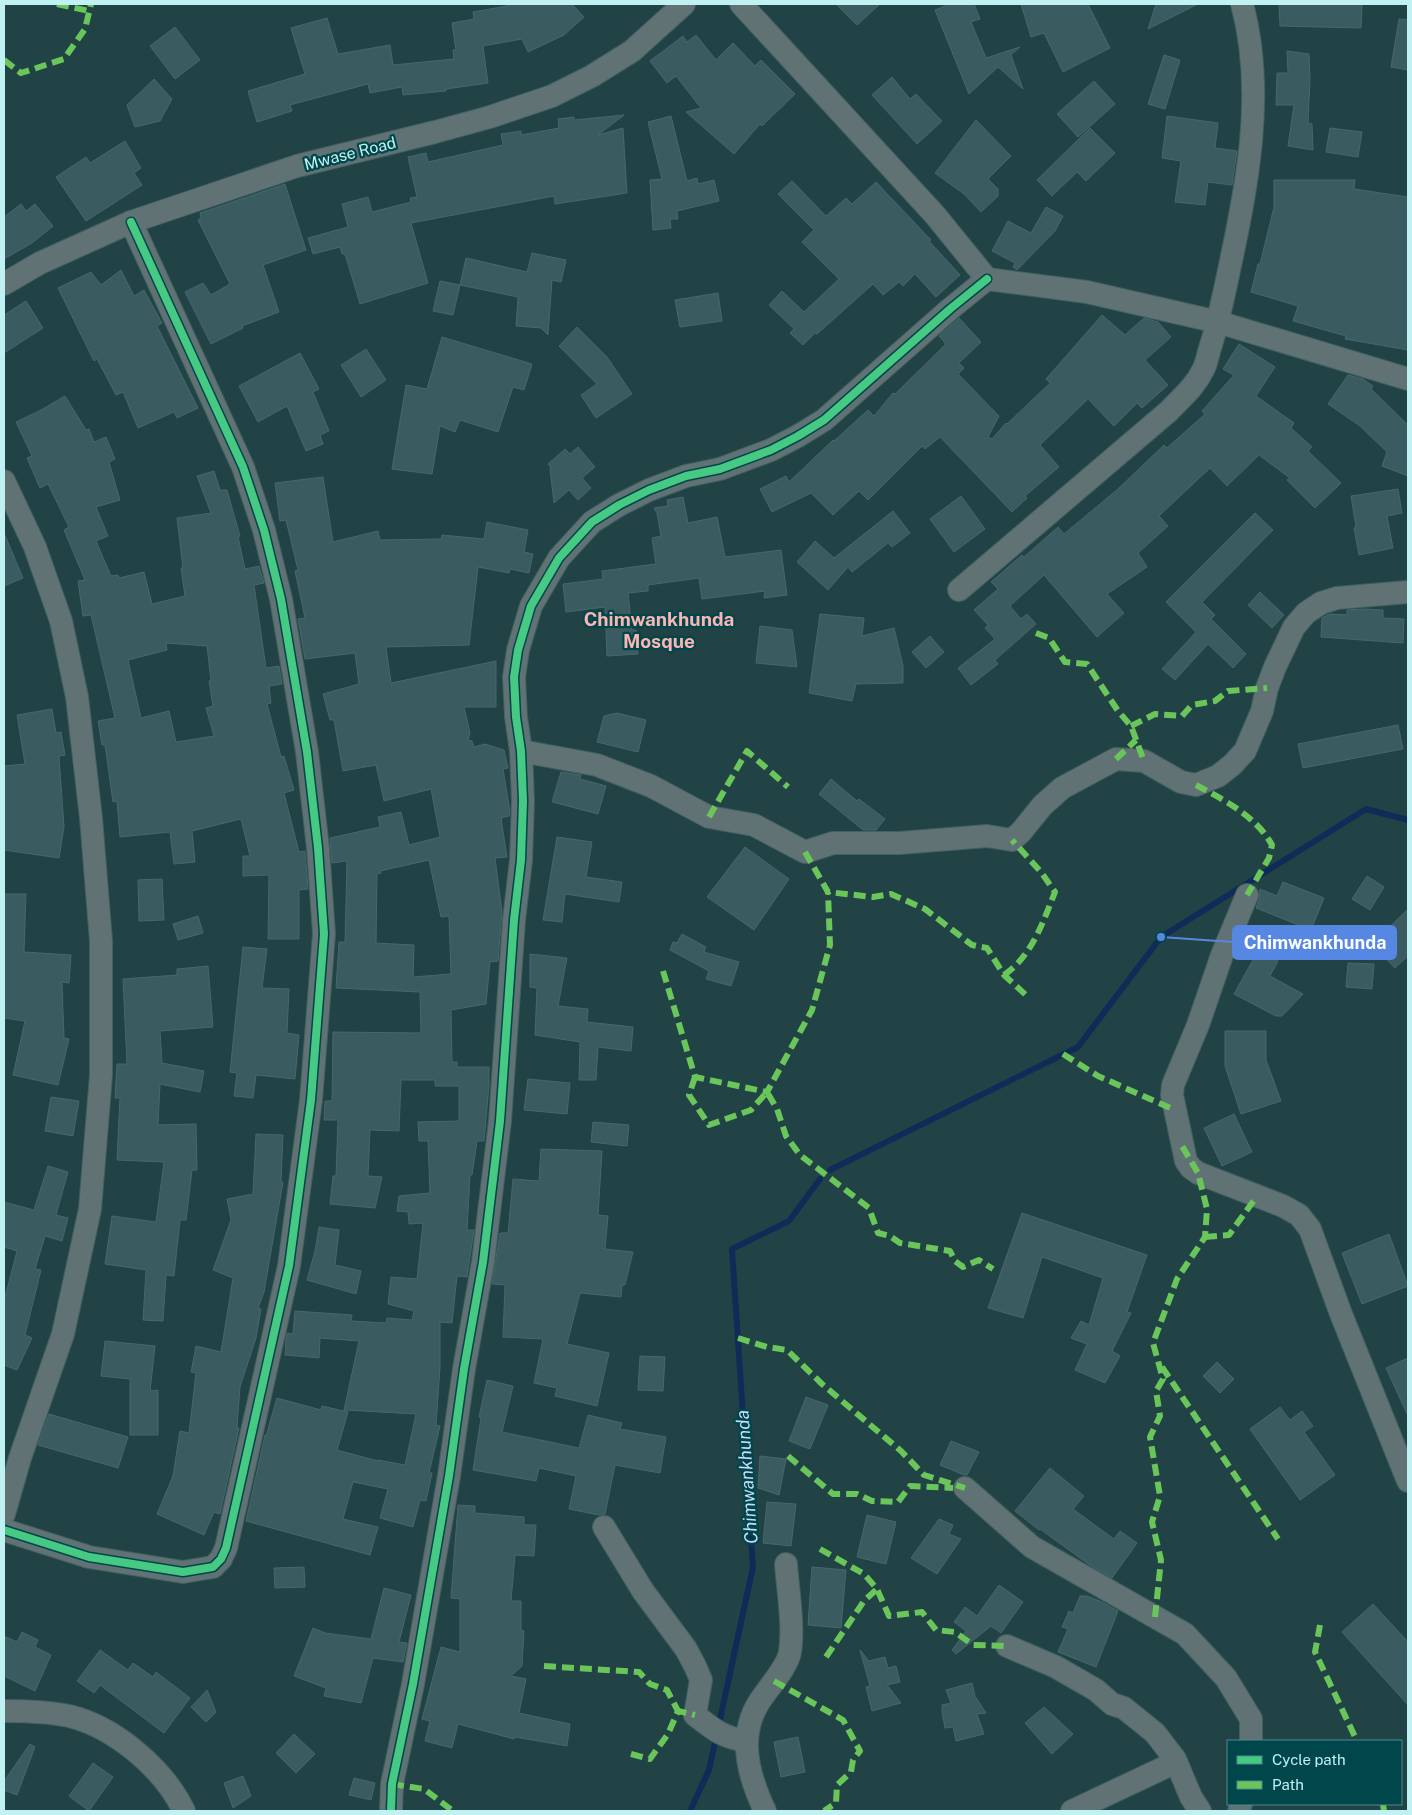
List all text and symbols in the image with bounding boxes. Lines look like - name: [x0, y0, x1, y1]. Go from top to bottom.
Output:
- street label: Mwase Road: [302, 133, 398, 174]
- district label: Chimwankhunda Mosque: [584, 608, 734, 652]
- callout: Chimwankhunda: [1233, 926, 1396, 959]
- text: Chimwankhunda: [1244, 932, 1386, 953]
- water label: Chimwankhunda: [731, 1409, 762, 1545]
- legend: [1227, 1740, 1402, 1805]
- text: Cycle path: [1272, 1751, 1346, 1768]
- text: Path: [1272, 1776, 1304, 1793]

